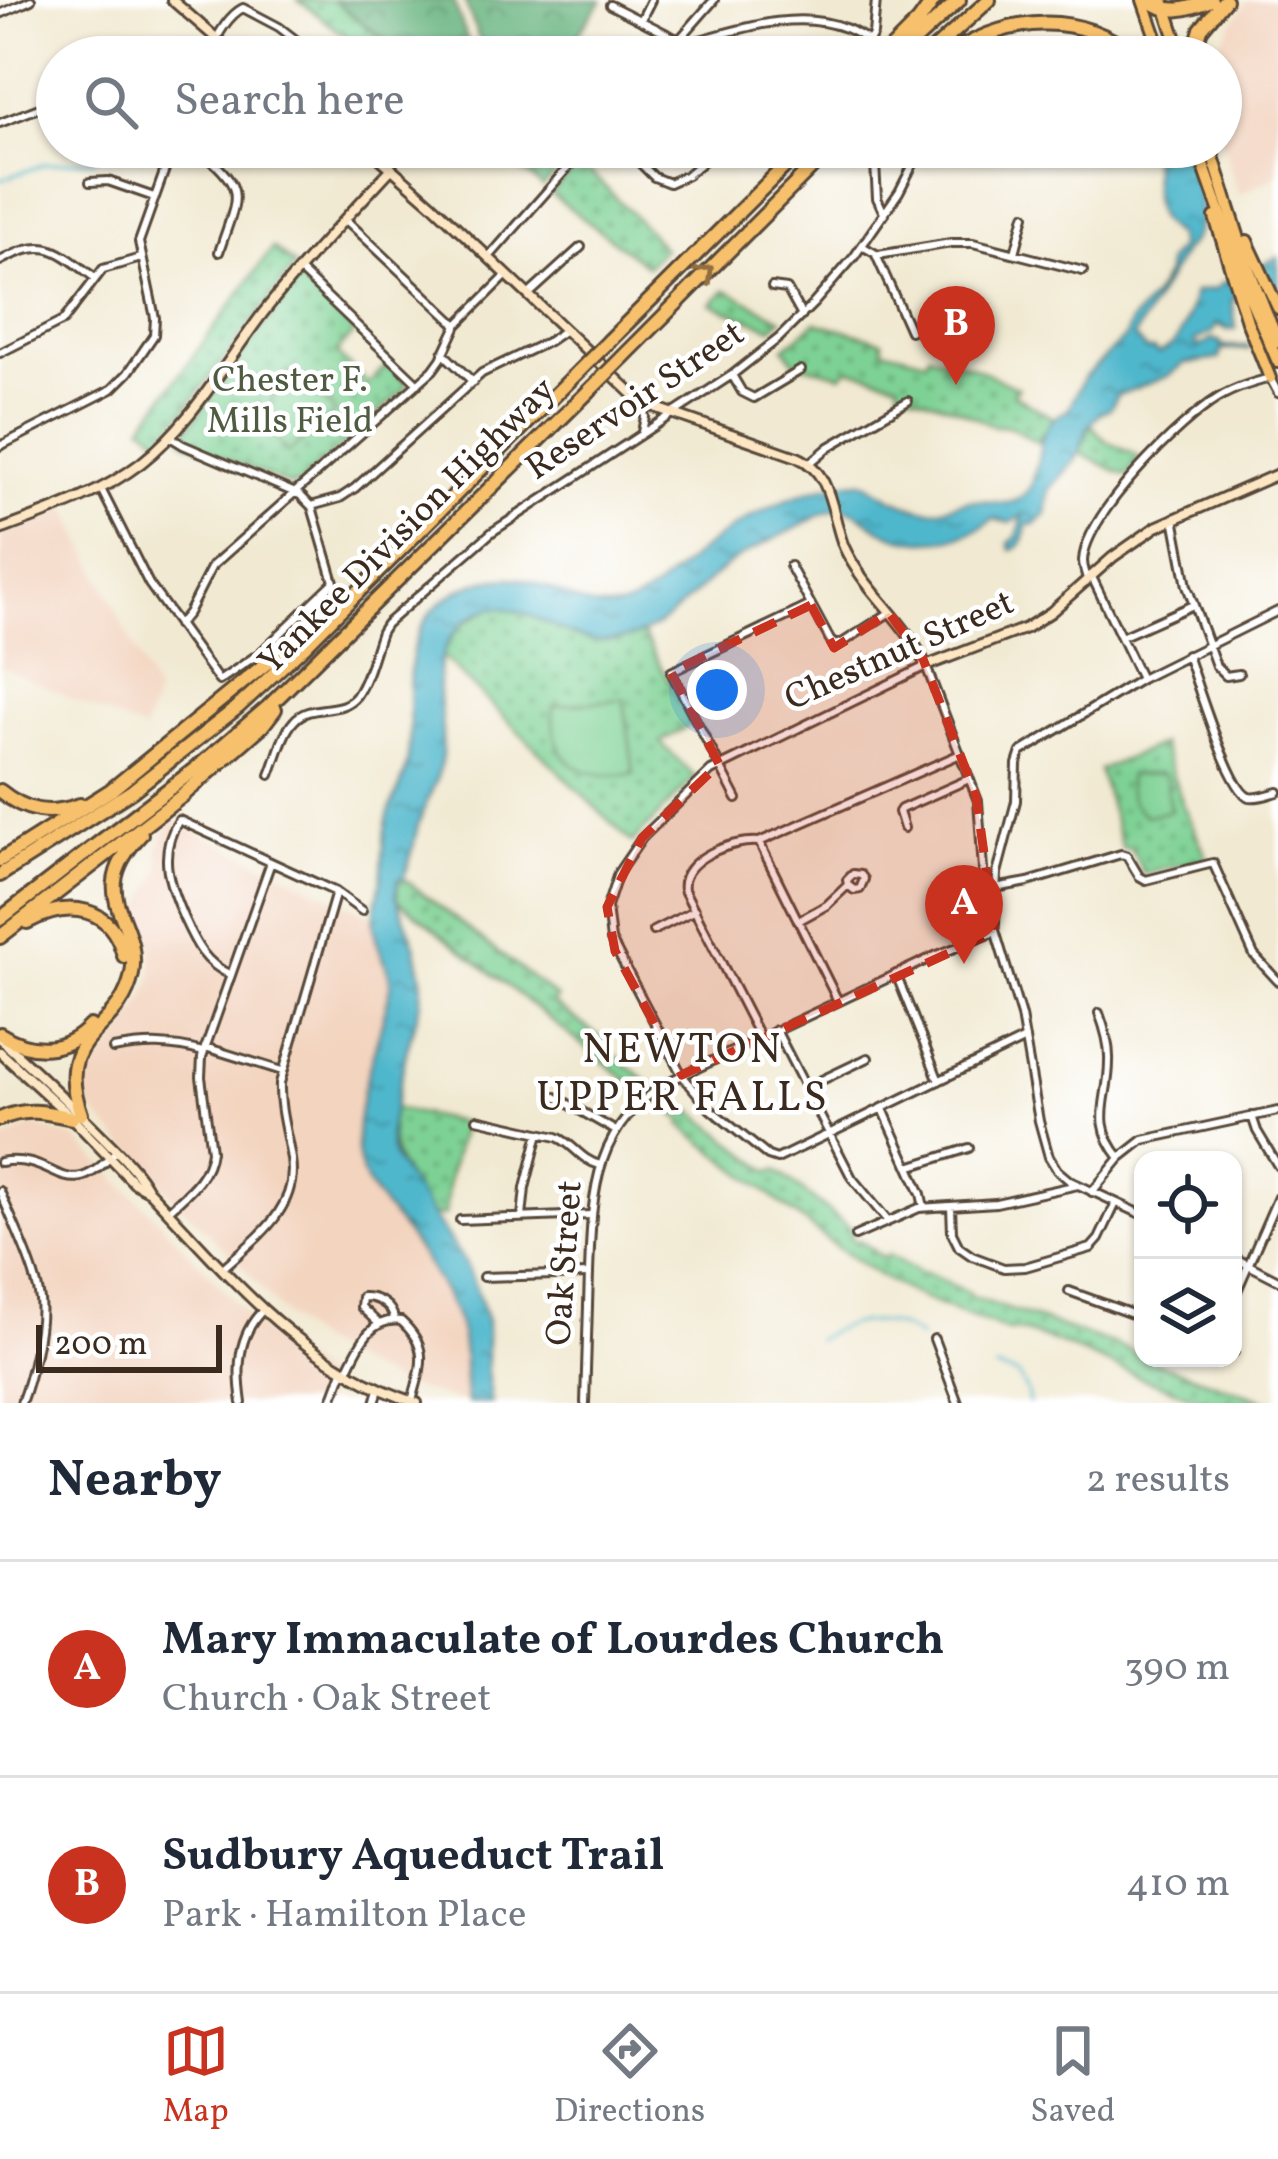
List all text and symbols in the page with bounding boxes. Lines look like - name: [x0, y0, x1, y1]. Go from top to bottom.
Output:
- search box: [36, 36, 1242, 168]
- icon: search: [78, 69, 144, 135]
- text: Search here: [174, 71, 405, 134]
- one-way arrow: [692, 265, 714, 287]
- pin: B: [917, 286, 995, 385]
- street label: Reservoir Street: [517, 310, 755, 494]
- park label: Chester F. Mills Field: [207, 357, 373, 448]
- street label: Yankee Division Highway: [248, 367, 568, 687]
- street label: Chestnut Street: [777, 579, 1023, 725]
- your location: [687, 660, 747, 720]
- pin: A: [925, 865, 1003, 964]
- district label: NEWTON UPPER FALLS: [536, 1022, 830, 1129]
- map controls: [1134, 1151, 1242, 1367]
- button: locate: [1134, 1151, 1242, 1259]
- street label: Oak Street: [535, 1179, 597, 1347]
- button: layers: [1134, 1259, 1242, 1367]
- scale bar: [36, 1319, 222, 1372]
- text: 200 m: [54, 1323, 148, 1369]
- text: Nearby: [48, 1446, 222, 1517]
- text: 2 results: [1086, 1454, 1230, 1508]
- text: Mary Immaculate of Lourdes Church: [162, 1610, 944, 1673]
- text: A: [73, 1642, 101, 1696]
- text: 390 m: [1124, 1642, 1230, 1696]
- text: Church · Oak Street: [162, 1673, 491, 1727]
- text: Sudbury Aqueduct Trail: [162, 1826, 664, 1889]
- text: B: [74, 1858, 100, 1912]
- text: 410 m: [1126, 1858, 1230, 1912]
- text: Park · Hamilton Place: [162, 1889, 526, 1943]
- tab: Map: [163, 2018, 229, 2136]
- tab: Directions: [554, 2018, 705, 2136]
- tab: Saved: [1030, 2018, 1115, 2136]

